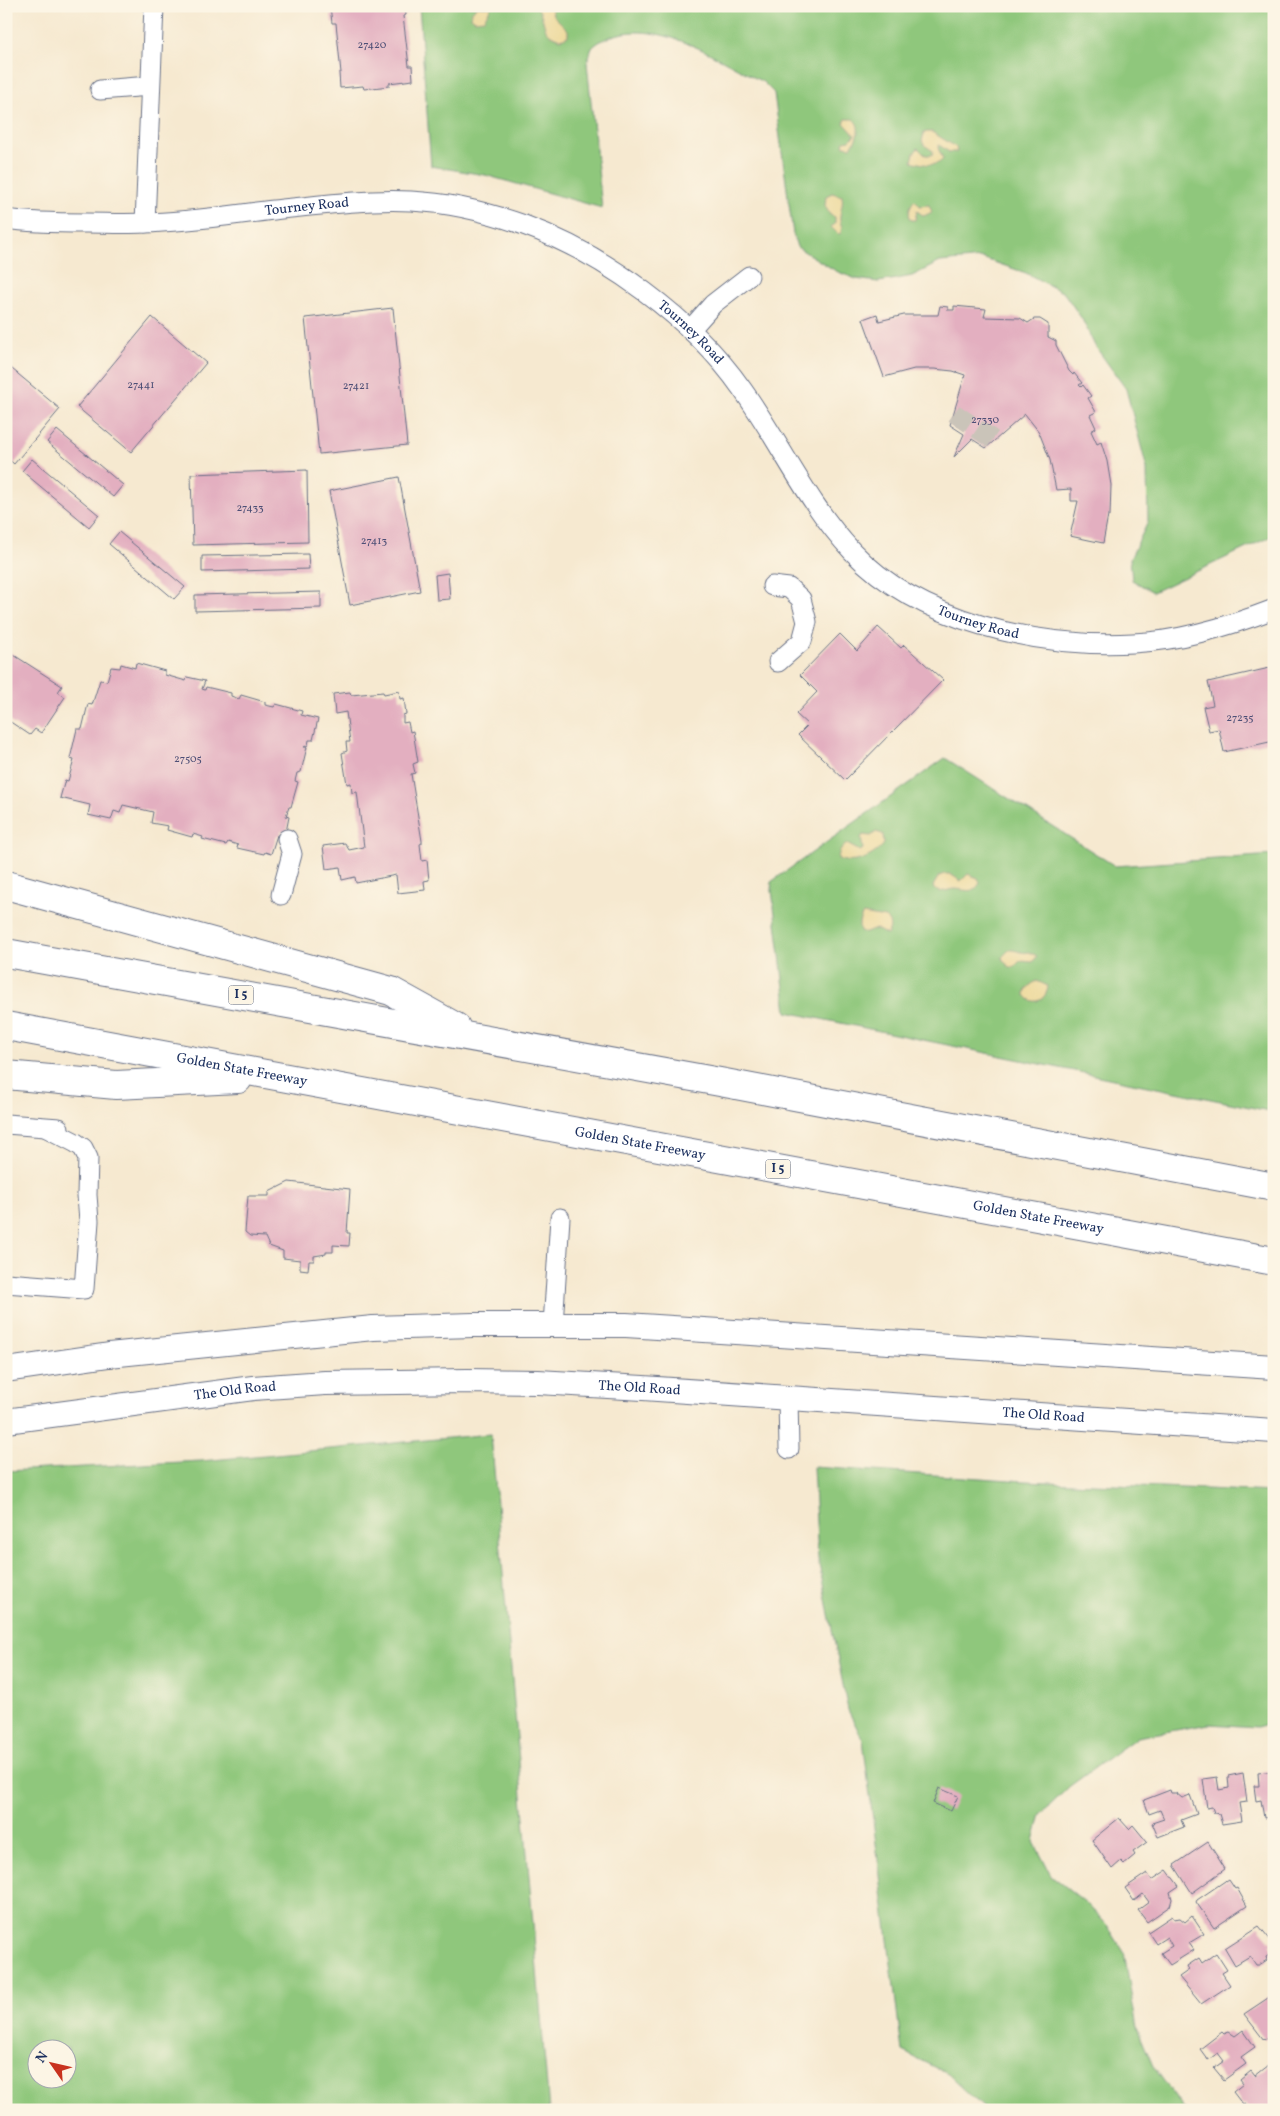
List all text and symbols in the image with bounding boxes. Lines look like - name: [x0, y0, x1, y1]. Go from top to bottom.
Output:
- house number: 27420: [358, 38, 387, 53]
- street label: Tourney Road: [264, 193, 350, 221]
- street label: Tourney Road: [654, 296, 728, 368]
- house number: 27441: [127, 378, 155, 393]
- house number: 27421: [343, 379, 369, 394]
- house number: 27330: [971, 413, 1000, 428]
- house number: 27433: [236, 501, 264, 516]
- house number: 27413: [361, 534, 388, 549]
- street label: Tourney Road: [934, 601, 1021, 644]
- house number: 27235: [1226, 711, 1254, 726]
- house number: 27505: [174, 752, 202, 767]
- road number: I 5: [228, 986, 254, 1004]
- street label: Golden State Freeway: [175, 1048, 309, 1091]
- street label: Golden State Freeway: [573, 1122, 708, 1165]
- road number: I 5: [766, 1160, 790, 1178]
- street label: Golden State Freeway: [972, 1196, 1106, 1239]
- street label: The Old Road: [598, 1376, 681, 1400]
- street label: The Old Road: [193, 1377, 277, 1405]
- street label: The Old Road: [1002, 1403, 1085, 1428]
- north arrow: [28, 2038, 78, 2088]
- text: N: [32, 2048, 53, 2067]

